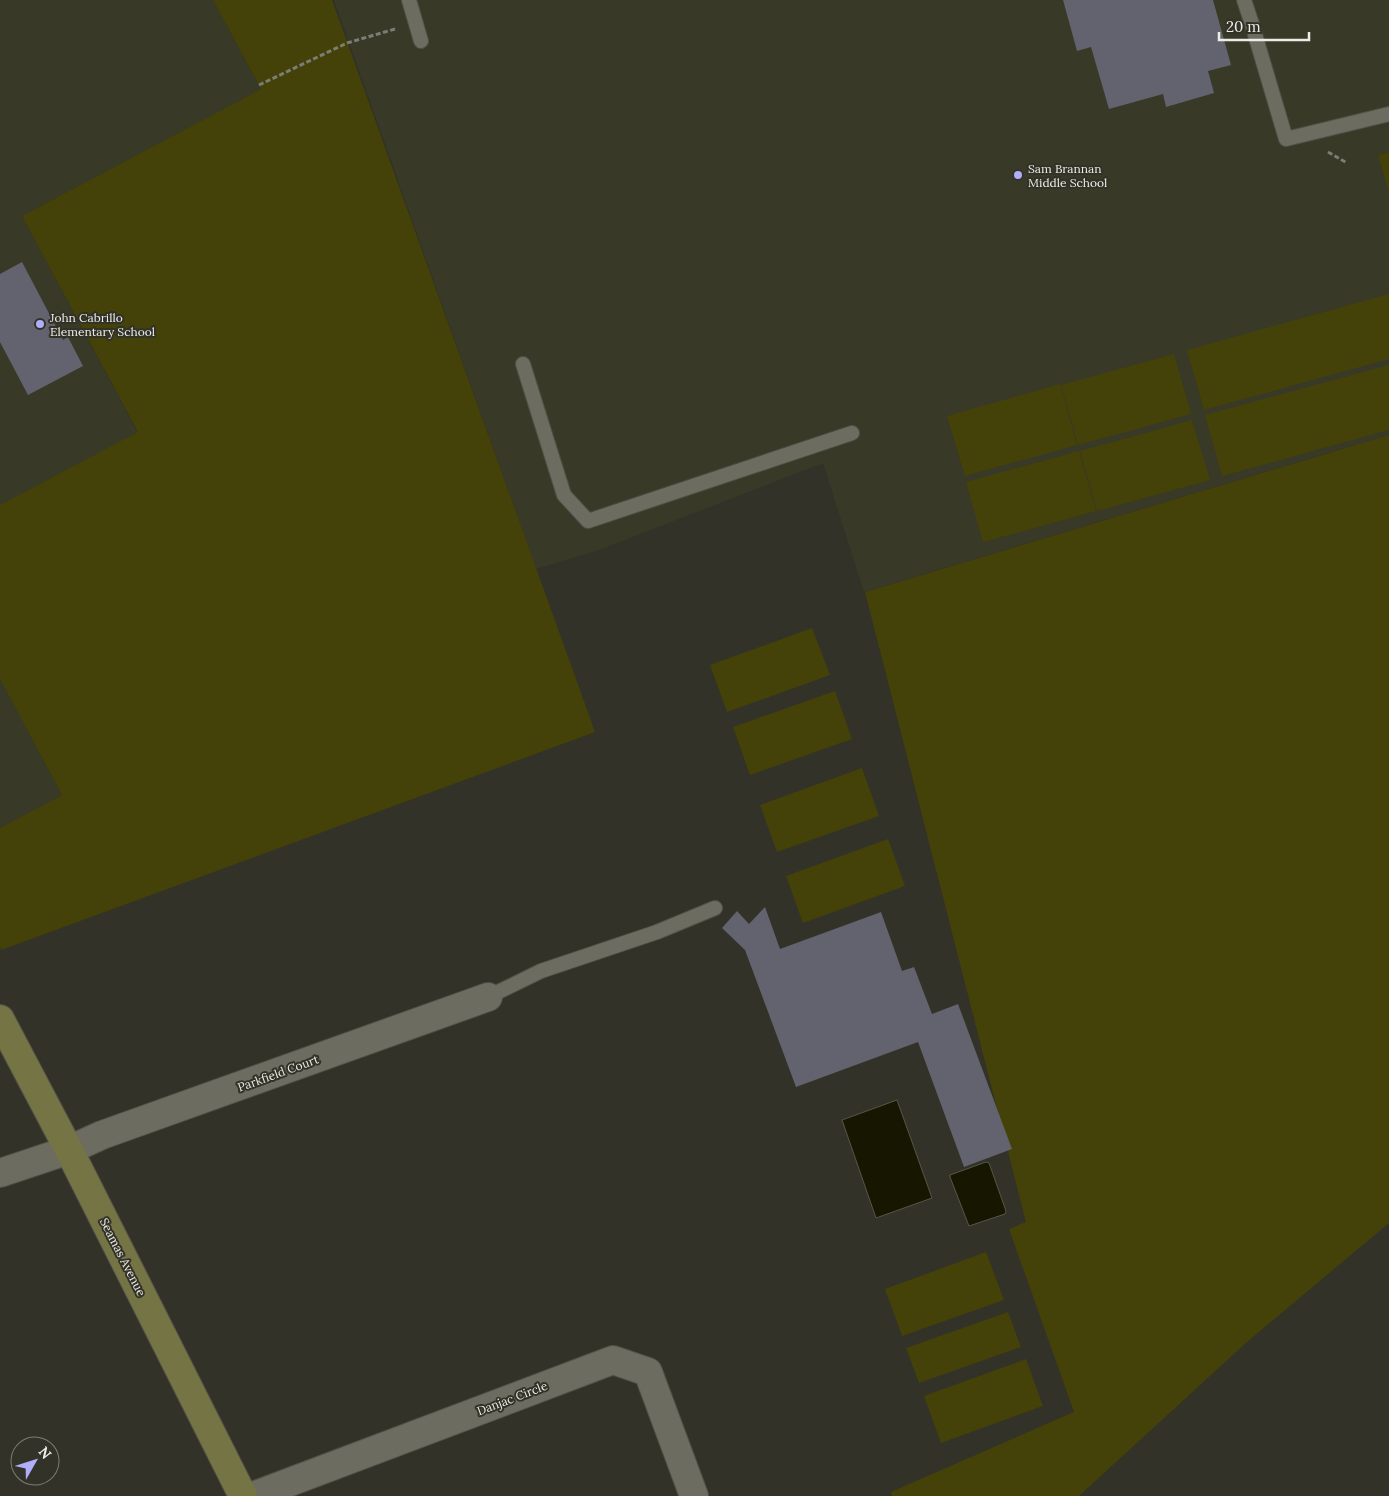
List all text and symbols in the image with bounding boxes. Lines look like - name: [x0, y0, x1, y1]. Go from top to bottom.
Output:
- scale bar: [1219, 10, 1309, 42]
- text: 20 m: [1226, 17, 1261, 36]
- place label: Sam Brannan Middle School: [1028, 161, 1107, 190]
- marker: Sam Brannan Middle School: [1012, 169, 1024, 181]
- place label: John Cabrillo Elementary School: [49, 310, 155, 339]
- marker: John Cabrillo Elementary School: [34, 318, 46, 330]
- street label: Parkfield Court: [235, 1051, 321, 1095]
- street label: Seamas Avenue: [97, 1215, 149, 1299]
- street label: Danjac Circle: [475, 1378, 550, 1418]
- north arrow: [10, 1436, 60, 1486]
- text: N: [35, 1443, 56, 1463]

